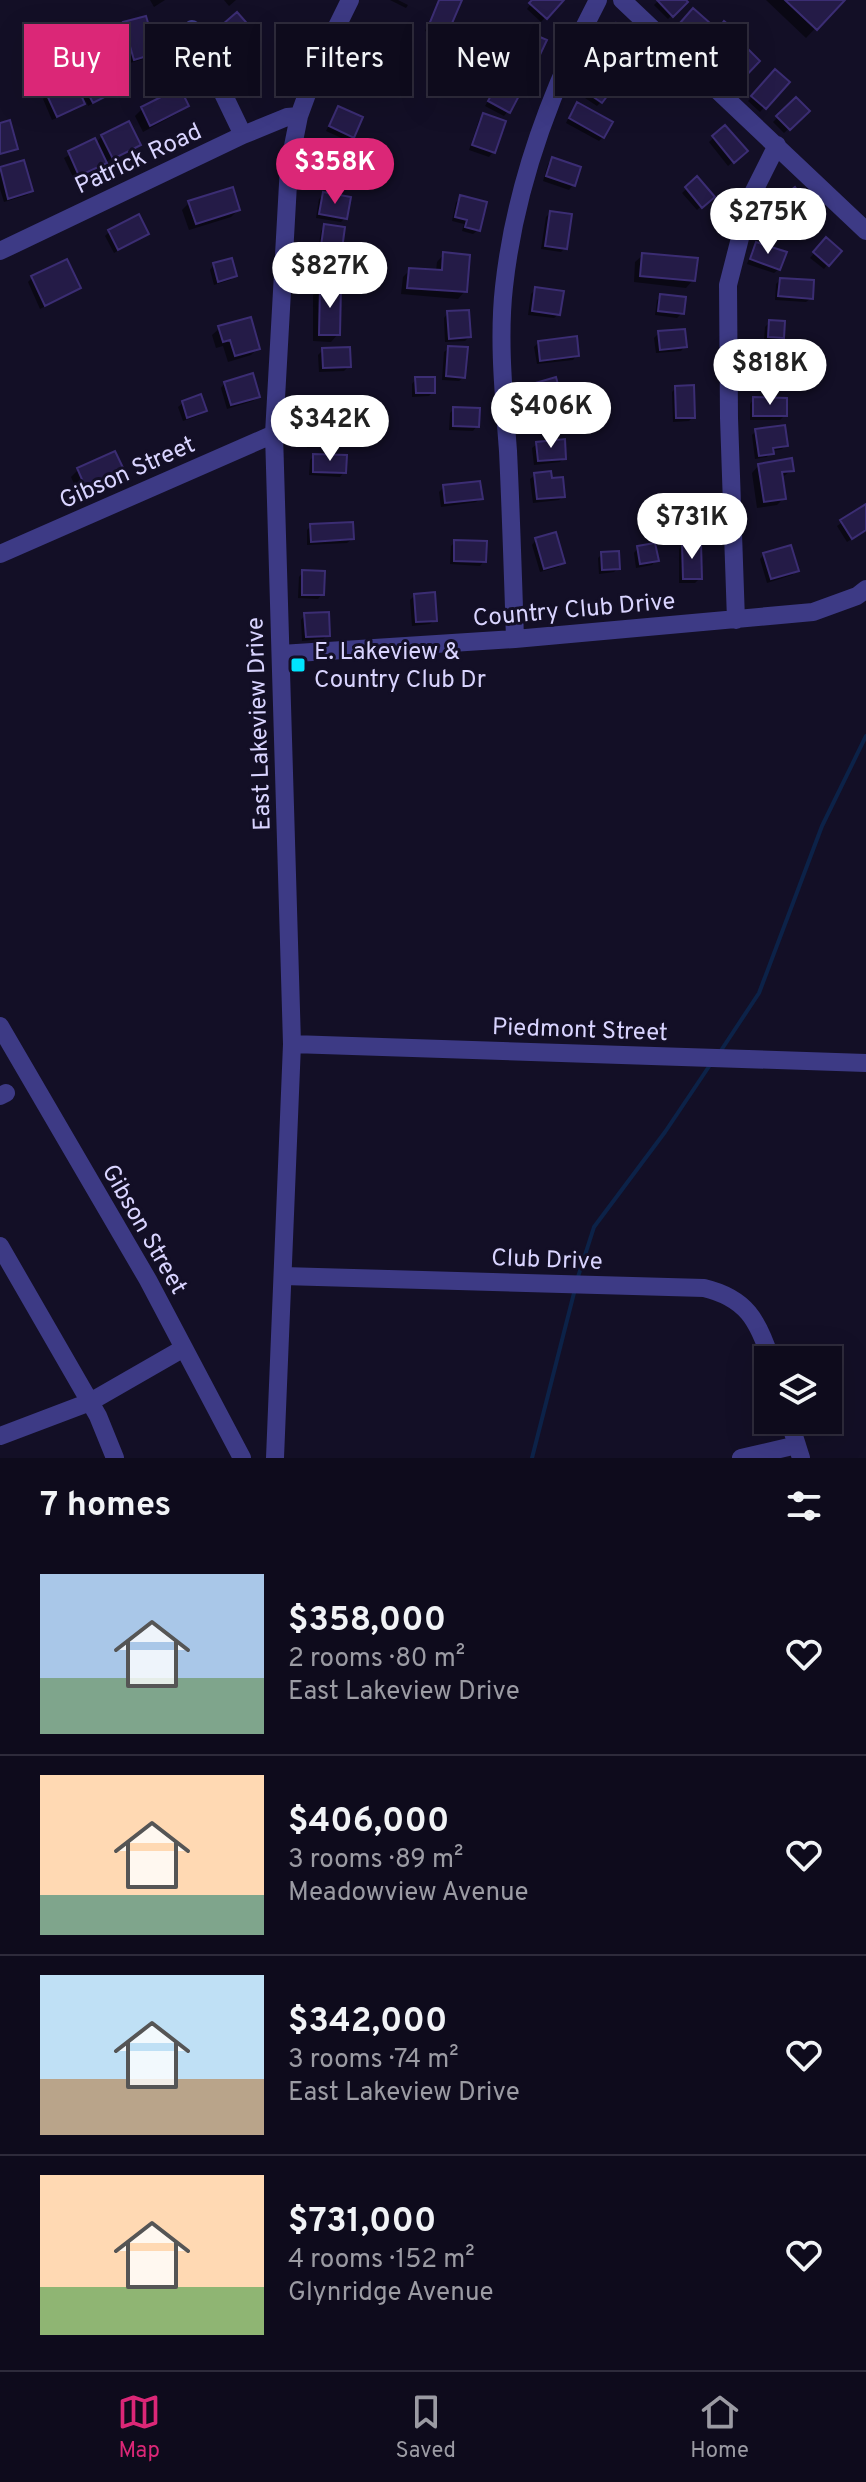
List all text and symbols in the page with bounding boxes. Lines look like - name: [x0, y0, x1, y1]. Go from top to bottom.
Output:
- chip: Buy: [24, 24, 129, 96]
- chip: Rent: [145, 24, 260, 96]
- chip: Filters: [276, 24, 412, 96]
- chip: New: [428, 24, 539, 96]
- chip: Apartment: [555, 24, 747, 96]
- street label: Patrick Road: [71, 117, 207, 202]
- pin: $358K: [279, 138, 391, 206]
- text: $358K: [294, 147, 376, 180]
- pin: $275K: [712, 188, 824, 256]
- text: $275K: [728, 197, 808, 230]
- pin: $827K: [274, 242, 386, 310]
- text: $827K: [290, 251, 370, 284]
- pin: $818K: [714, 339, 826, 407]
- text: $818K: [731, 348, 809, 381]
- pin: $406K: [495, 382, 607, 450]
- text: $406K: [509, 391, 593, 424]
- pin: $342K: [274, 395, 386, 463]
- text: $342K: [289, 404, 371, 437]
- street label: Gibson Street: [55, 431, 200, 517]
- pin: $731K: [636, 493, 748, 561]
- text: $731K: [655, 502, 729, 535]
- street label: Country Club Drive: [472, 587, 677, 635]
- street label: East Lakeview Drive: [241, 617, 279, 831]
- place label: E. Lakeview & Country Club Dr: [314, 638, 486, 696]
- marker: E. Lakeview & Country Club Dr: [289, 656, 307, 674]
- street label: Piedmont Street: [491, 1013, 668, 1049]
- street label: Gibson Street: [94, 1160, 193, 1300]
- street label: Club Drive: [491, 1244, 603, 1278]
- map controls: [754, 1346, 842, 1434]
- button: layers: [754, 1346, 842, 1434]
- icon: filters: [782, 1484, 826, 1528]
- text: 7 homes: [40, 1485, 171, 1528]
- text: $358,000: [288, 1600, 446, 1643]
- icon: home: [104, 1606, 200, 1702]
- icon: heart: [782, 1632, 826, 1676]
- text: 2 rooms · 80 m²: [288, 1643, 465, 1676]
- text: East Lakeview Drive: [288, 1676, 520, 1709]
- text: $406,000: [288, 1801, 449, 1844]
- icon: home: [104, 1807, 200, 1903]
- icon: heart: [782, 1833, 826, 1877]
- text: 3 rooms · 89 m²: [288, 1844, 463, 1877]
- text: Meadowview Avenue: [288, 1877, 529, 1910]
- text: $342,000: [288, 2001, 447, 2044]
- icon: home: [104, 2007, 200, 2103]
- icon: heart: [782, 2033, 826, 2077]
- text: 3 rooms · 74 m²: [288, 2044, 459, 2077]
- text: East Lakeview Drive: [288, 2077, 520, 2110]
- text: $731,000: [288, 2201, 436, 2244]
- icon: home: [104, 2207, 200, 2303]
- icon: heart: [782, 2233, 826, 2277]
- text: 4 rooms · 152 m²: [288, 2244, 475, 2277]
- text: Glynridge Avenue: [288, 2277, 493, 2310]
- tab: Map: [117, 2390, 161, 2465]
- tab: Saved: [396, 2390, 456, 2465]
- tab: Home: [690, 2390, 749, 2465]

